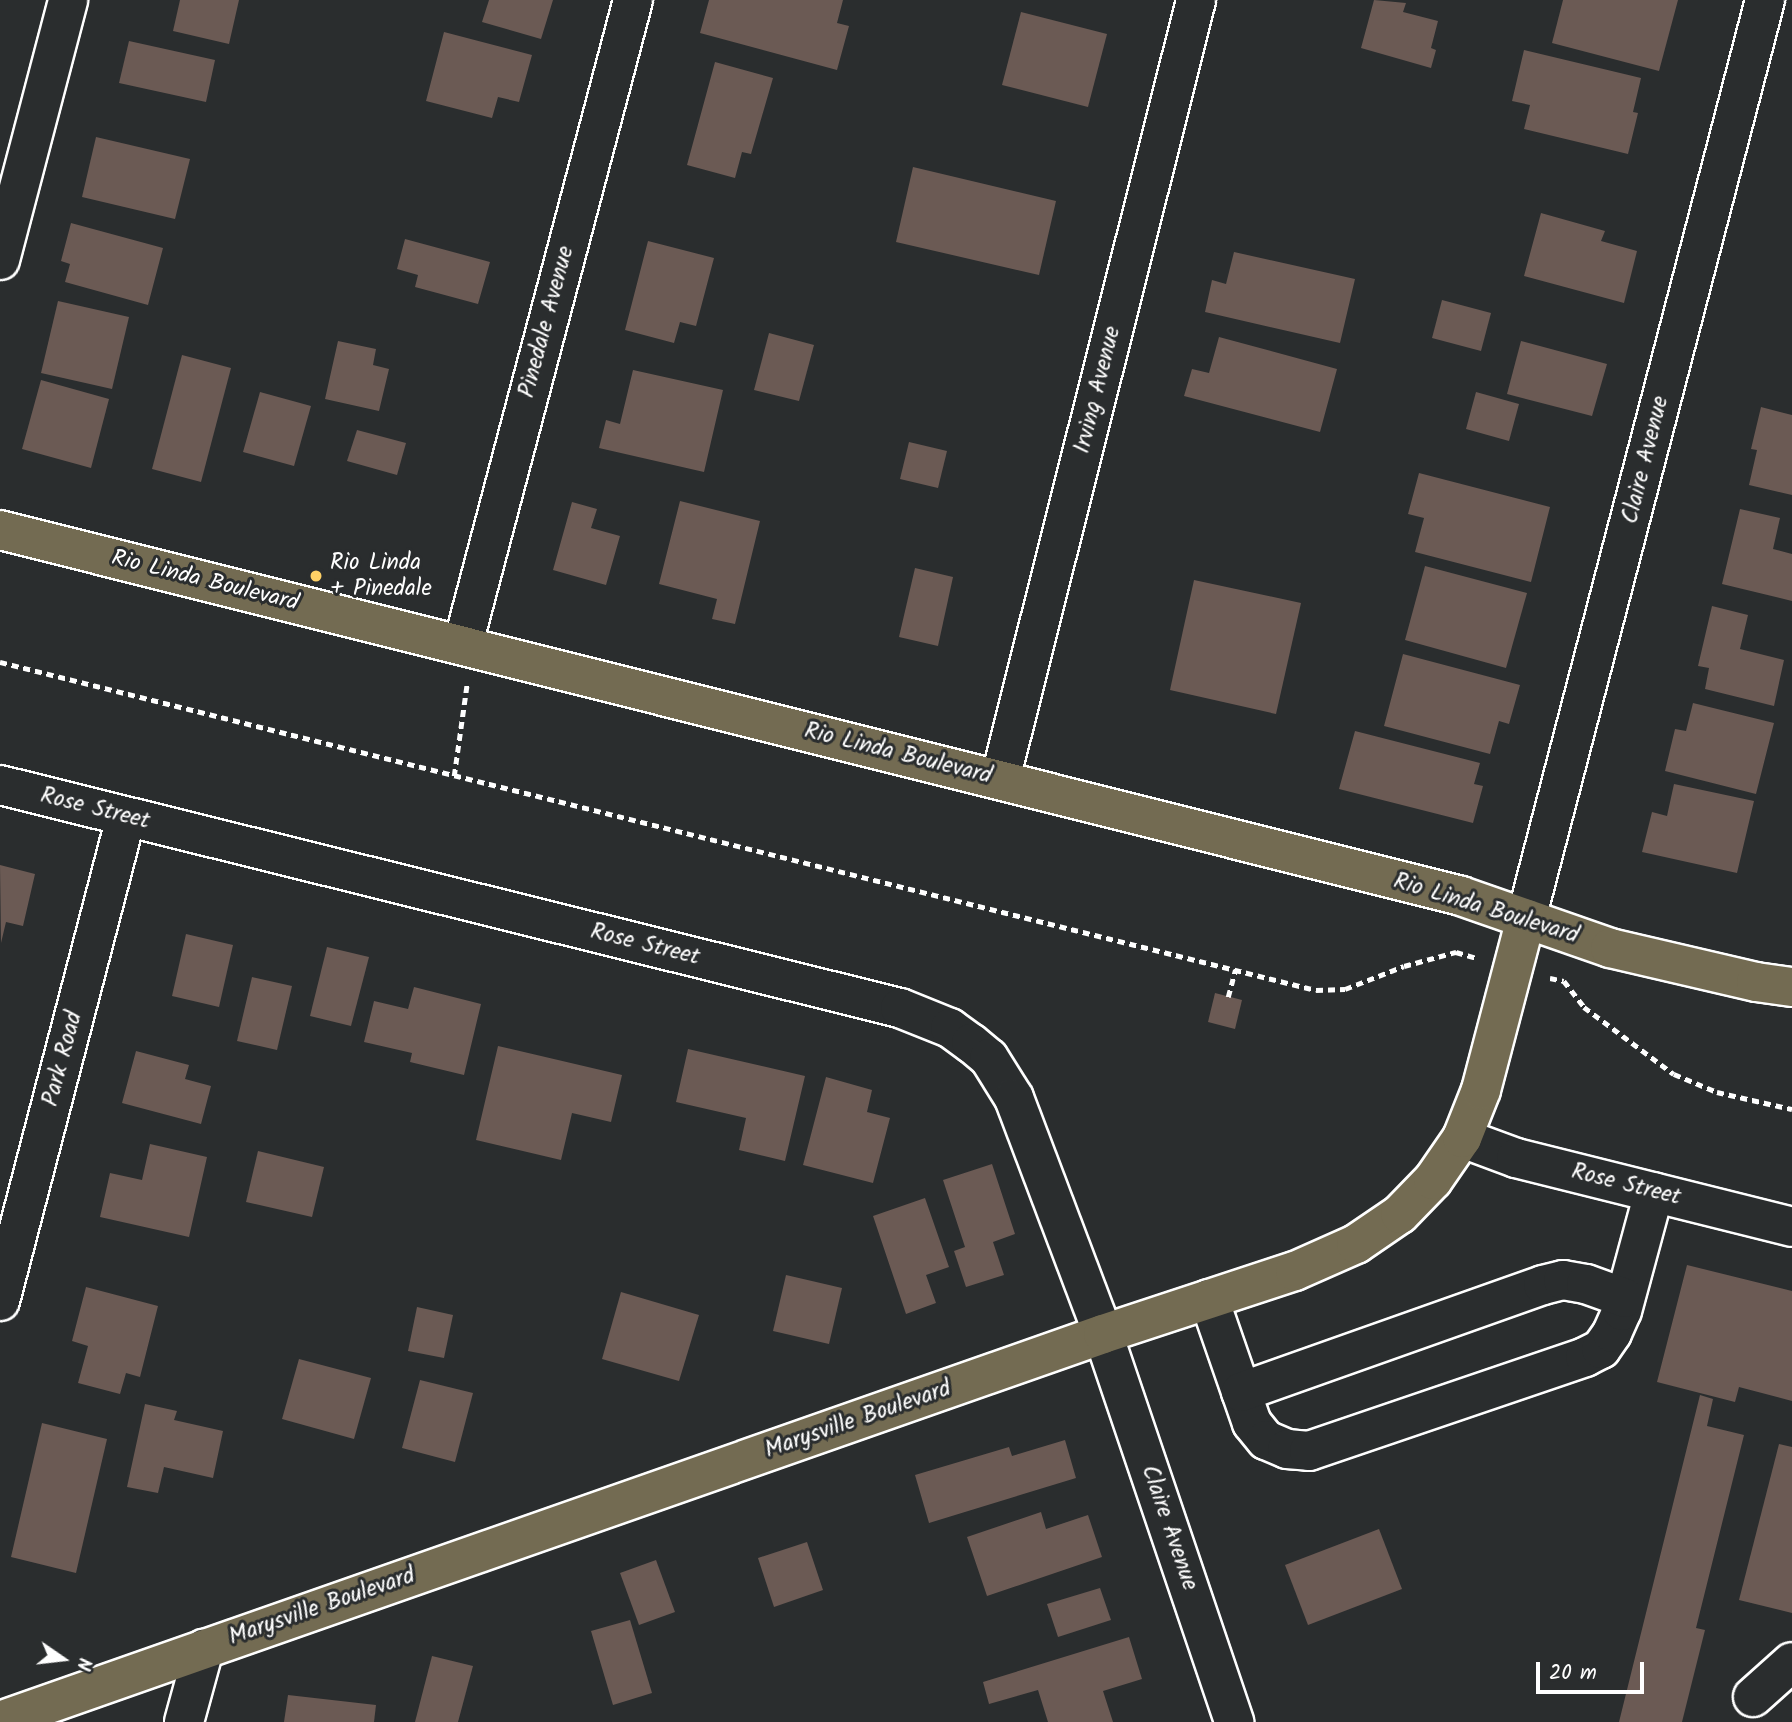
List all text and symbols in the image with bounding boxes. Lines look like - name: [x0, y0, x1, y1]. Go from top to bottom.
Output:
- street label: Pinedale Avenue: [514, 243, 580, 401]
- street label: Irving Avenue: [1069, 324, 1127, 456]
- street label: Claire Avenue: [1617, 393, 1675, 527]
- street label: Rio Linda Boulevard: [109, 544, 301, 618]
- place label: Rio Linda + Pinedale: [330, 549, 432, 603]
- marker: Rio Linda + Pinedale: [308, 568, 324, 584]
- street label: Rio Linda Boulevard: [802, 717, 994, 791]
- street label: Rose Street: [38, 782, 152, 836]
- street label: Rio Linda Boulevard: [1390, 868, 1582, 950]
- street label: Rose Street: [588, 918, 702, 972]
- street label: Park Road: [37, 1009, 89, 1109]
- street label: Rose Street: [1569, 1158, 1683, 1212]
- street label: Marysville Boulevard: [761, 1375, 955, 1465]
- street label: Claire Avenue: [1135, 1462, 1203, 1594]
- street label: Marysville Boulevard: [225, 1562, 419, 1652]
- north arrow: [28, 1624, 98, 1694]
- scale bar: [1540, 1648, 1648, 1692]
- text: N: [67, 1655, 99, 1674]
- text: 20 m: [1549, 1657, 1597, 1690]

